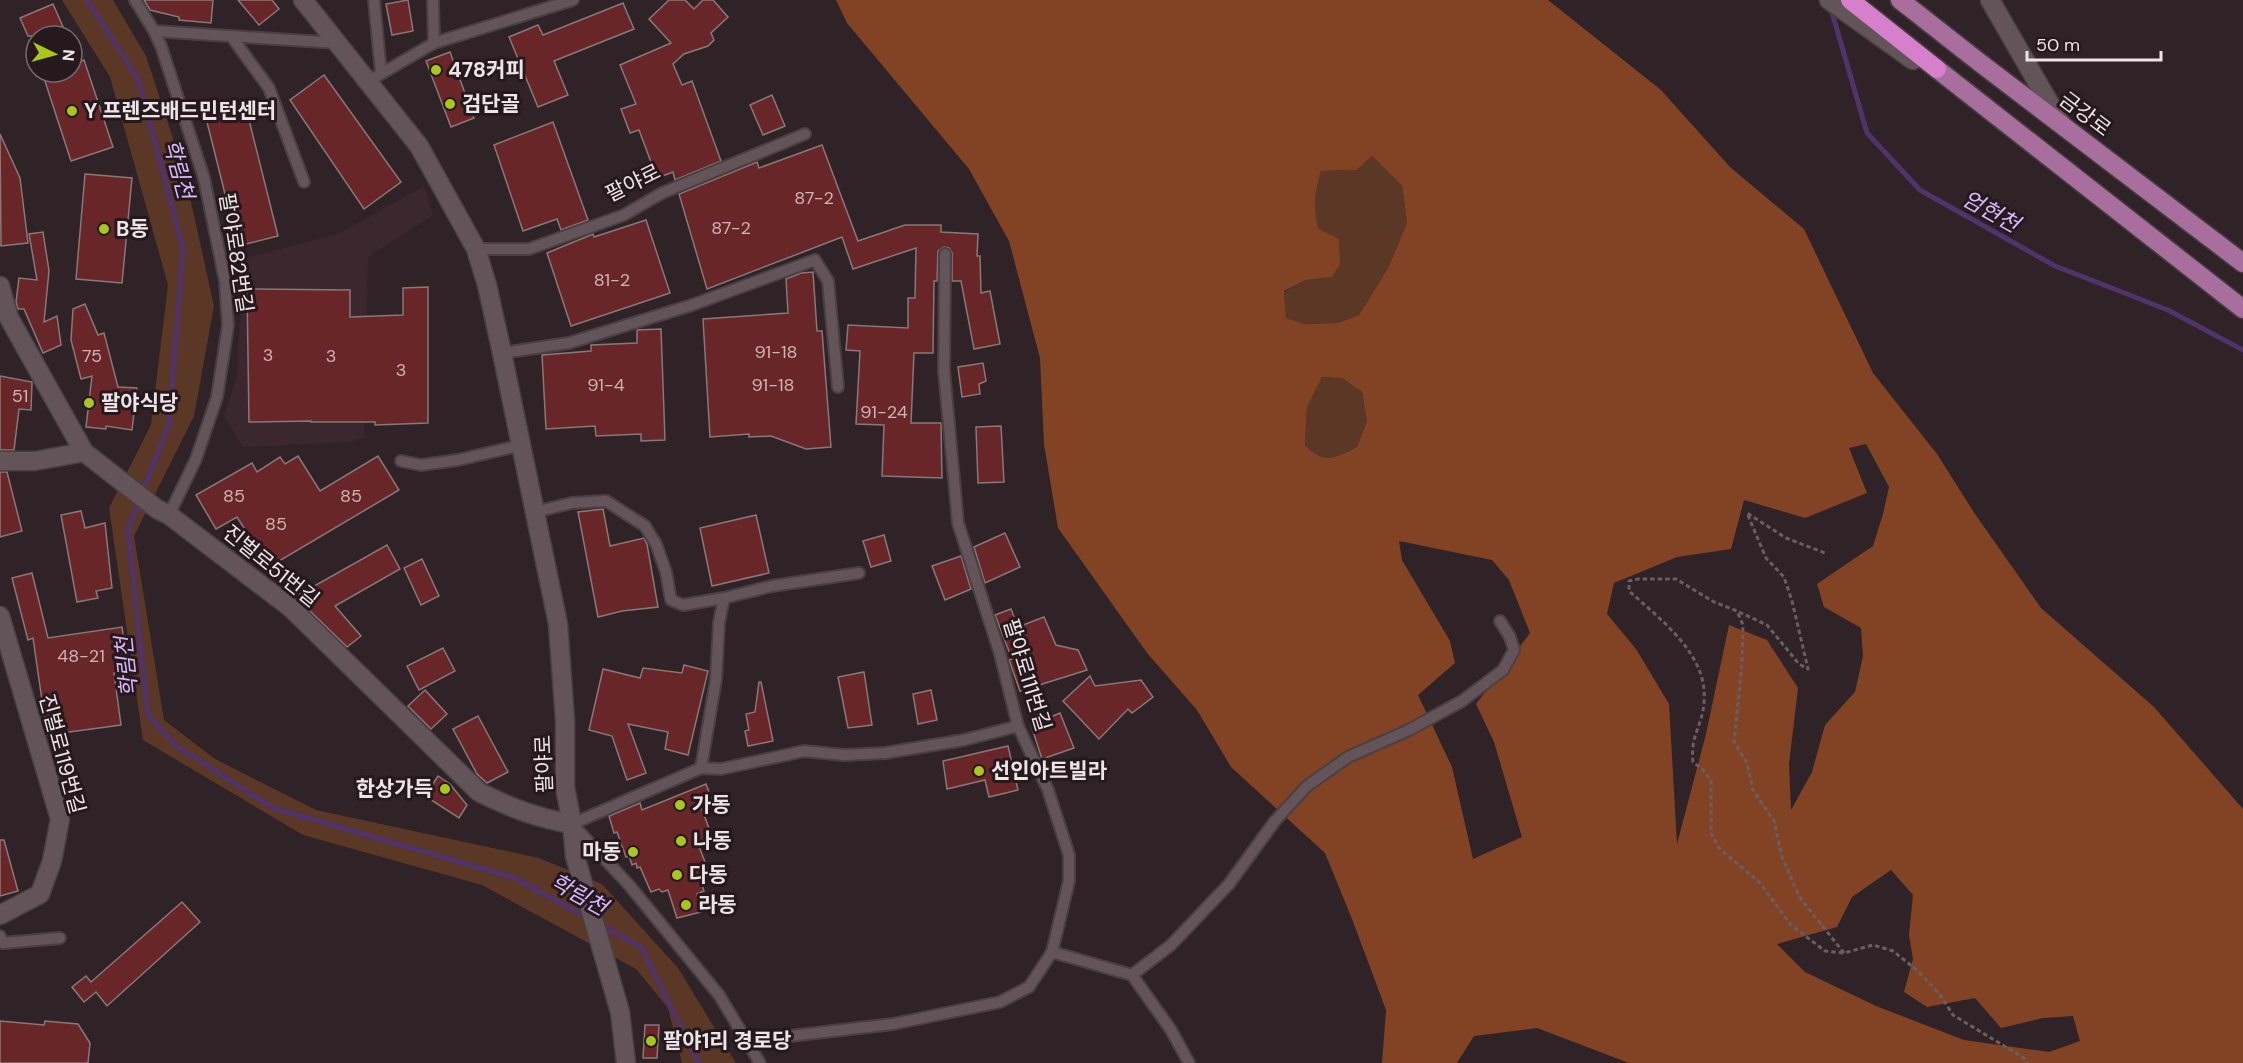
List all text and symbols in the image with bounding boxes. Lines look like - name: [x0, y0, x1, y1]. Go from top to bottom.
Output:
- north arrow: [24, 24, 84, 84]
- scale bar: [2027, 24, 2160, 62]
- text: 50 m: [2036, 33, 2080, 57]
- text: N: [57, 49, 79, 62]
- place label: 478커피: [448, 56, 525, 84]
- marker: 478커피: [429, 63, 443, 77]
- street label: 금강로: [2053, 85, 2117, 143]
- place label: 검단골: [462, 90, 520, 118]
- place label: Y 프렌즈배드민턴센터: [84, 97, 276, 125]
- marker: 검단골: [443, 97, 457, 111]
- marker: Y 프렌즈배드민턴센터: [65, 104, 79, 118]
- water label: 학림천: [157, 136, 201, 205]
- street label: 팔야로: [601, 158, 665, 208]
- water label: 엄현천: [1957, 184, 2027, 240]
- house number: 87-2: [794, 186, 834, 210]
- street label: 팔야로82번길: [213, 191, 259, 315]
- place label: B동: [116, 215, 149, 243]
- house number: 87-2: [711, 216, 751, 240]
- marker: B동: [97, 222, 111, 236]
- house number: 81-2: [594, 268, 630, 292]
- house number: 91-18: [755, 340, 797, 364]
- house number: 3: [263, 343, 273, 367]
- house number: 75: [82, 344, 102, 368]
- house number: 3: [326, 344, 336, 368]
- house number: 3: [396, 358, 406, 382]
- house number: 91-4: [587, 373, 625, 397]
- house number: 91-18: [752, 373, 794, 397]
- house number: 51: [12, 384, 28, 408]
- place label: 팔야식당: [101, 389, 178, 417]
- marker: 팔야식당: [82, 396, 96, 410]
- house number: 91-24: [860, 400, 908, 424]
- house number: 85: [223, 484, 245, 508]
- house number: 85: [340, 484, 362, 508]
- house number: 85: [265, 512, 287, 536]
- street label: 진벌로51번길: [217, 519, 325, 613]
- street label: 팔야로111번길: [997, 615, 1057, 735]
- water label: 학림천: [109, 633, 144, 699]
- house number: 48-21: [57, 644, 105, 668]
- street label: 진벌로119번길: [33, 691, 91, 817]
- street label: 팔야로: [529, 735, 559, 793]
- place label: 선인아트빌라: [991, 757, 1108, 785]
- marker: 선인아트빌라: [972, 764, 986, 778]
- place label: 한상가득: [356, 775, 433, 803]
- marker: 한상가득: [438, 782, 452, 796]
- place label: 가동: [692, 791, 731, 819]
- marker: 가동: [673, 798, 687, 812]
- place label: 나동: [693, 827, 732, 855]
- marker: 나동: [674, 834, 688, 848]
- place label: 마동: [582, 838, 621, 866]
- marker: 마동: [626, 845, 640, 859]
- place label: 다동: [689, 861, 728, 889]
- water label: 학림천: [545, 867, 615, 923]
- marker: 다동: [670, 868, 684, 882]
- place label: 라동: [698, 891, 737, 919]
- marker: 라동: [679, 898, 693, 912]
- place label: 팔야1리 경로당: [663, 1027, 792, 1055]
- marker: 팔야1리 경로당: [644, 1034, 658, 1048]

